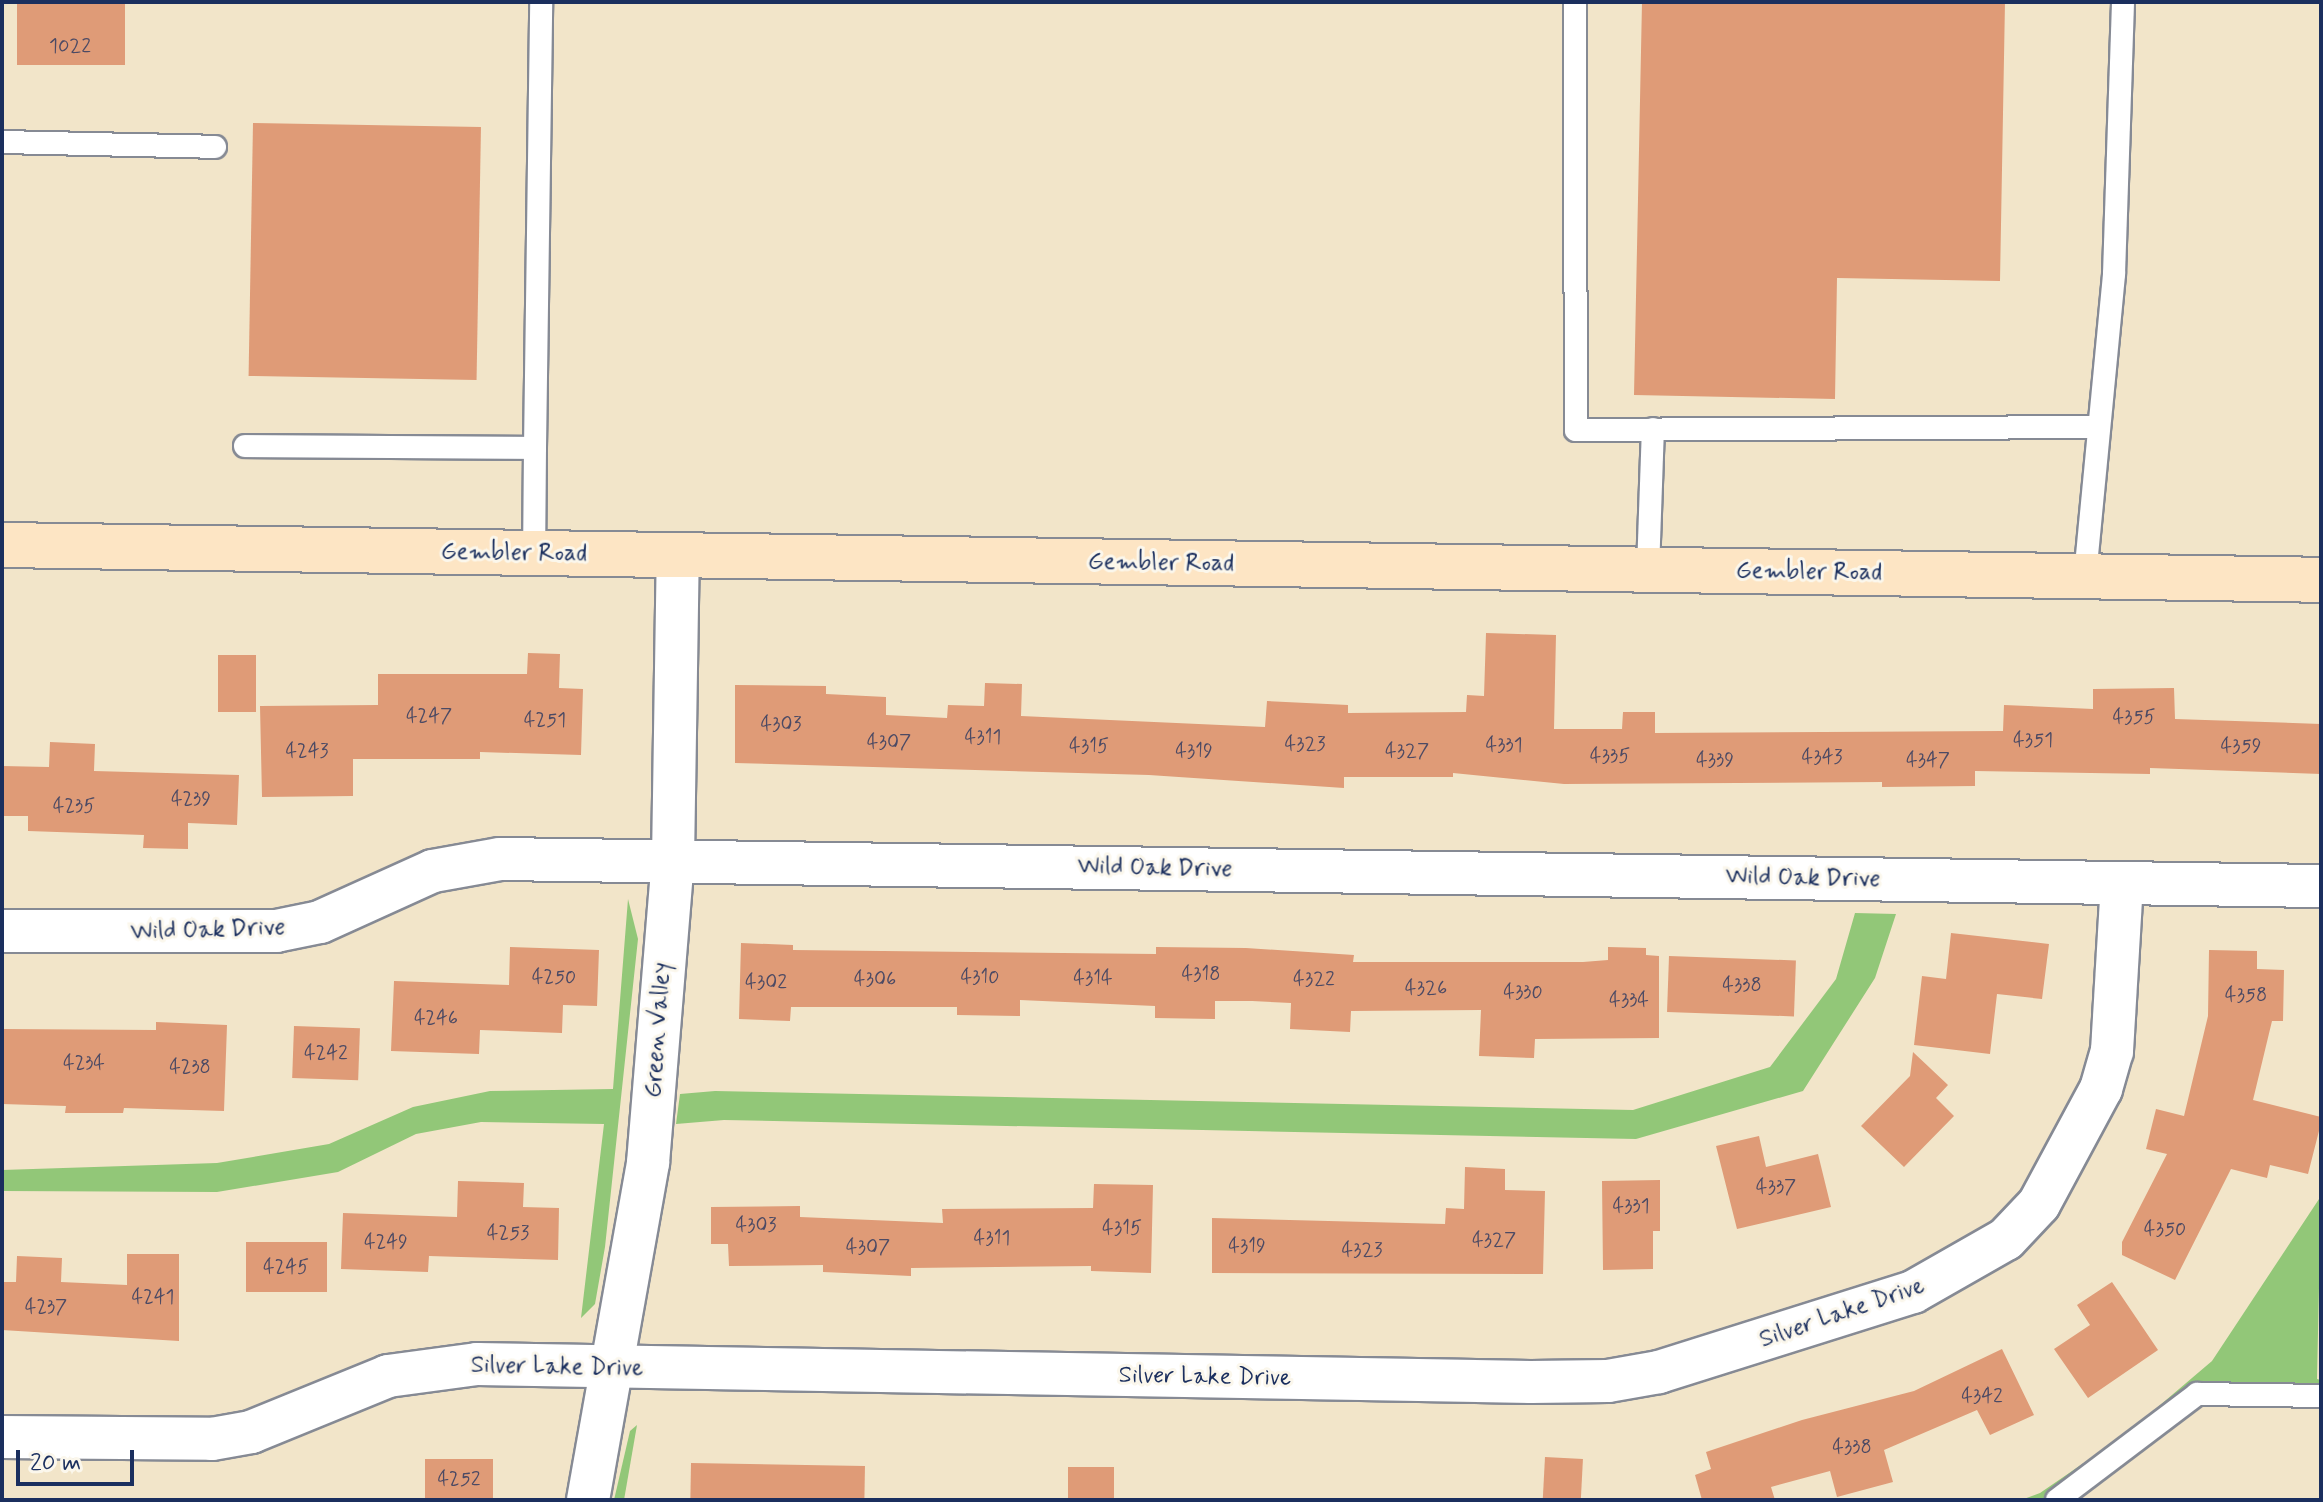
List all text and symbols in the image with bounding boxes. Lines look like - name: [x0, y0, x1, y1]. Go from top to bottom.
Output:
- house number: 1022: [49, 34, 91, 58]
- street label: Gembler Road: [441, 537, 587, 569]
- street label: Gembler Road: [1088, 547, 1234, 579]
- street label: Gembler Road: [1736, 556, 1882, 588]
- house number: 4247: [406, 704, 452, 728]
- house number: 4355: [2112, 705, 2156, 729]
- house number: 4251: [524, 708, 566, 732]
- house number: 4303: [760, 712, 802, 736]
- house number: 4311: [965, 725, 1001, 749]
- house number: 4351: [2013, 728, 2053, 752]
- house number: 4307: [867, 730, 911, 754]
- house number: 4323: [1284, 732, 1326, 756]
- house number: 4331: [1485, 733, 1523, 757]
- house number: 4315: [1069, 734, 1109, 758]
- house number: 4359: [2220, 734, 2262, 758]
- house number: 4243: [285, 739, 329, 763]
- house number: 4319: [1175, 739, 1213, 763]
- house number: 4327: [1385, 739, 1429, 763]
- house number: 4335: [1590, 744, 1630, 768]
- house number: 4343: [1802, 745, 1842, 769]
- house number: 4339: [1696, 748, 1734, 772]
- house number: 4347: [1906, 748, 1950, 772]
- house number: 4239: [171, 787, 211, 811]
- house number: 4235: [53, 794, 95, 818]
- street label: Wild Oak Drive: [1079, 852, 1231, 884]
- street label: Wild Oak Drive: [1727, 862, 1879, 894]
- street label: Wild Oak Drive: [132, 913, 284, 947]
- house number: 4318: [1181, 962, 1221, 986]
- street label: Green Valley: [639, 963, 677, 1097]
- house number: 4250: [532, 965, 576, 989]
- house number: 4310: [960, 965, 1000, 989]
- house number: 4314: [1073, 966, 1113, 990]
- house number: 4306: [854, 967, 896, 991]
- house number: 4322: [1293, 967, 1335, 991]
- house number: 4302: [745, 970, 787, 994]
- house number: 4338: [1722, 973, 1762, 997]
- house number: 4326: [1405, 976, 1447, 1000]
- house number: 4330: [1503, 980, 1543, 1004]
- house number: 4358: [2225, 983, 2267, 1007]
- house number: 4334: [1609, 988, 1649, 1012]
- house number: 4246: [414, 1006, 458, 1030]
- house number: 4242: [304, 1041, 348, 1065]
- house number: 4234: [63, 1051, 105, 1075]
- house number: 4238: [169, 1055, 211, 1079]
- house number: 4337: [1756, 1175, 1796, 1199]
- house number: 4331: [1612, 1194, 1650, 1218]
- house number: 4303: [735, 1213, 777, 1237]
- house number: 4315: [1102, 1216, 1142, 1240]
- house number: 4350: [2144, 1217, 2186, 1241]
- house number: 4253: [487, 1221, 529, 1245]
- house number: 4311: [974, 1226, 1010, 1250]
- house number: 4327: [1472, 1228, 1516, 1252]
- house number: 4249: [364, 1230, 408, 1254]
- house number: 4319: [1228, 1234, 1266, 1258]
- house number: 4307: [846, 1235, 890, 1259]
- house number: 4323: [1341, 1238, 1383, 1262]
- house number: 4245: [263, 1255, 309, 1279]
- street label: Silver Lake Drive: [1756, 1271, 1928, 1355]
- house number: 4241: [132, 1285, 174, 1309]
- house number: 4237: [25, 1295, 67, 1319]
- street label: Silver Lake Drive: [470, 1351, 644, 1383]
- street label: Silver Lake Drive: [1118, 1361, 1292, 1393]
- house number: 4342: [1961, 1384, 2003, 1408]
- scale bar: [20, 1434, 138, 1484]
- house number: 4338: [1832, 1435, 1872, 1459]
- text: 20 m: [30, 1448, 81, 1479]
- house number: 4252: [437, 1467, 481, 1491]

